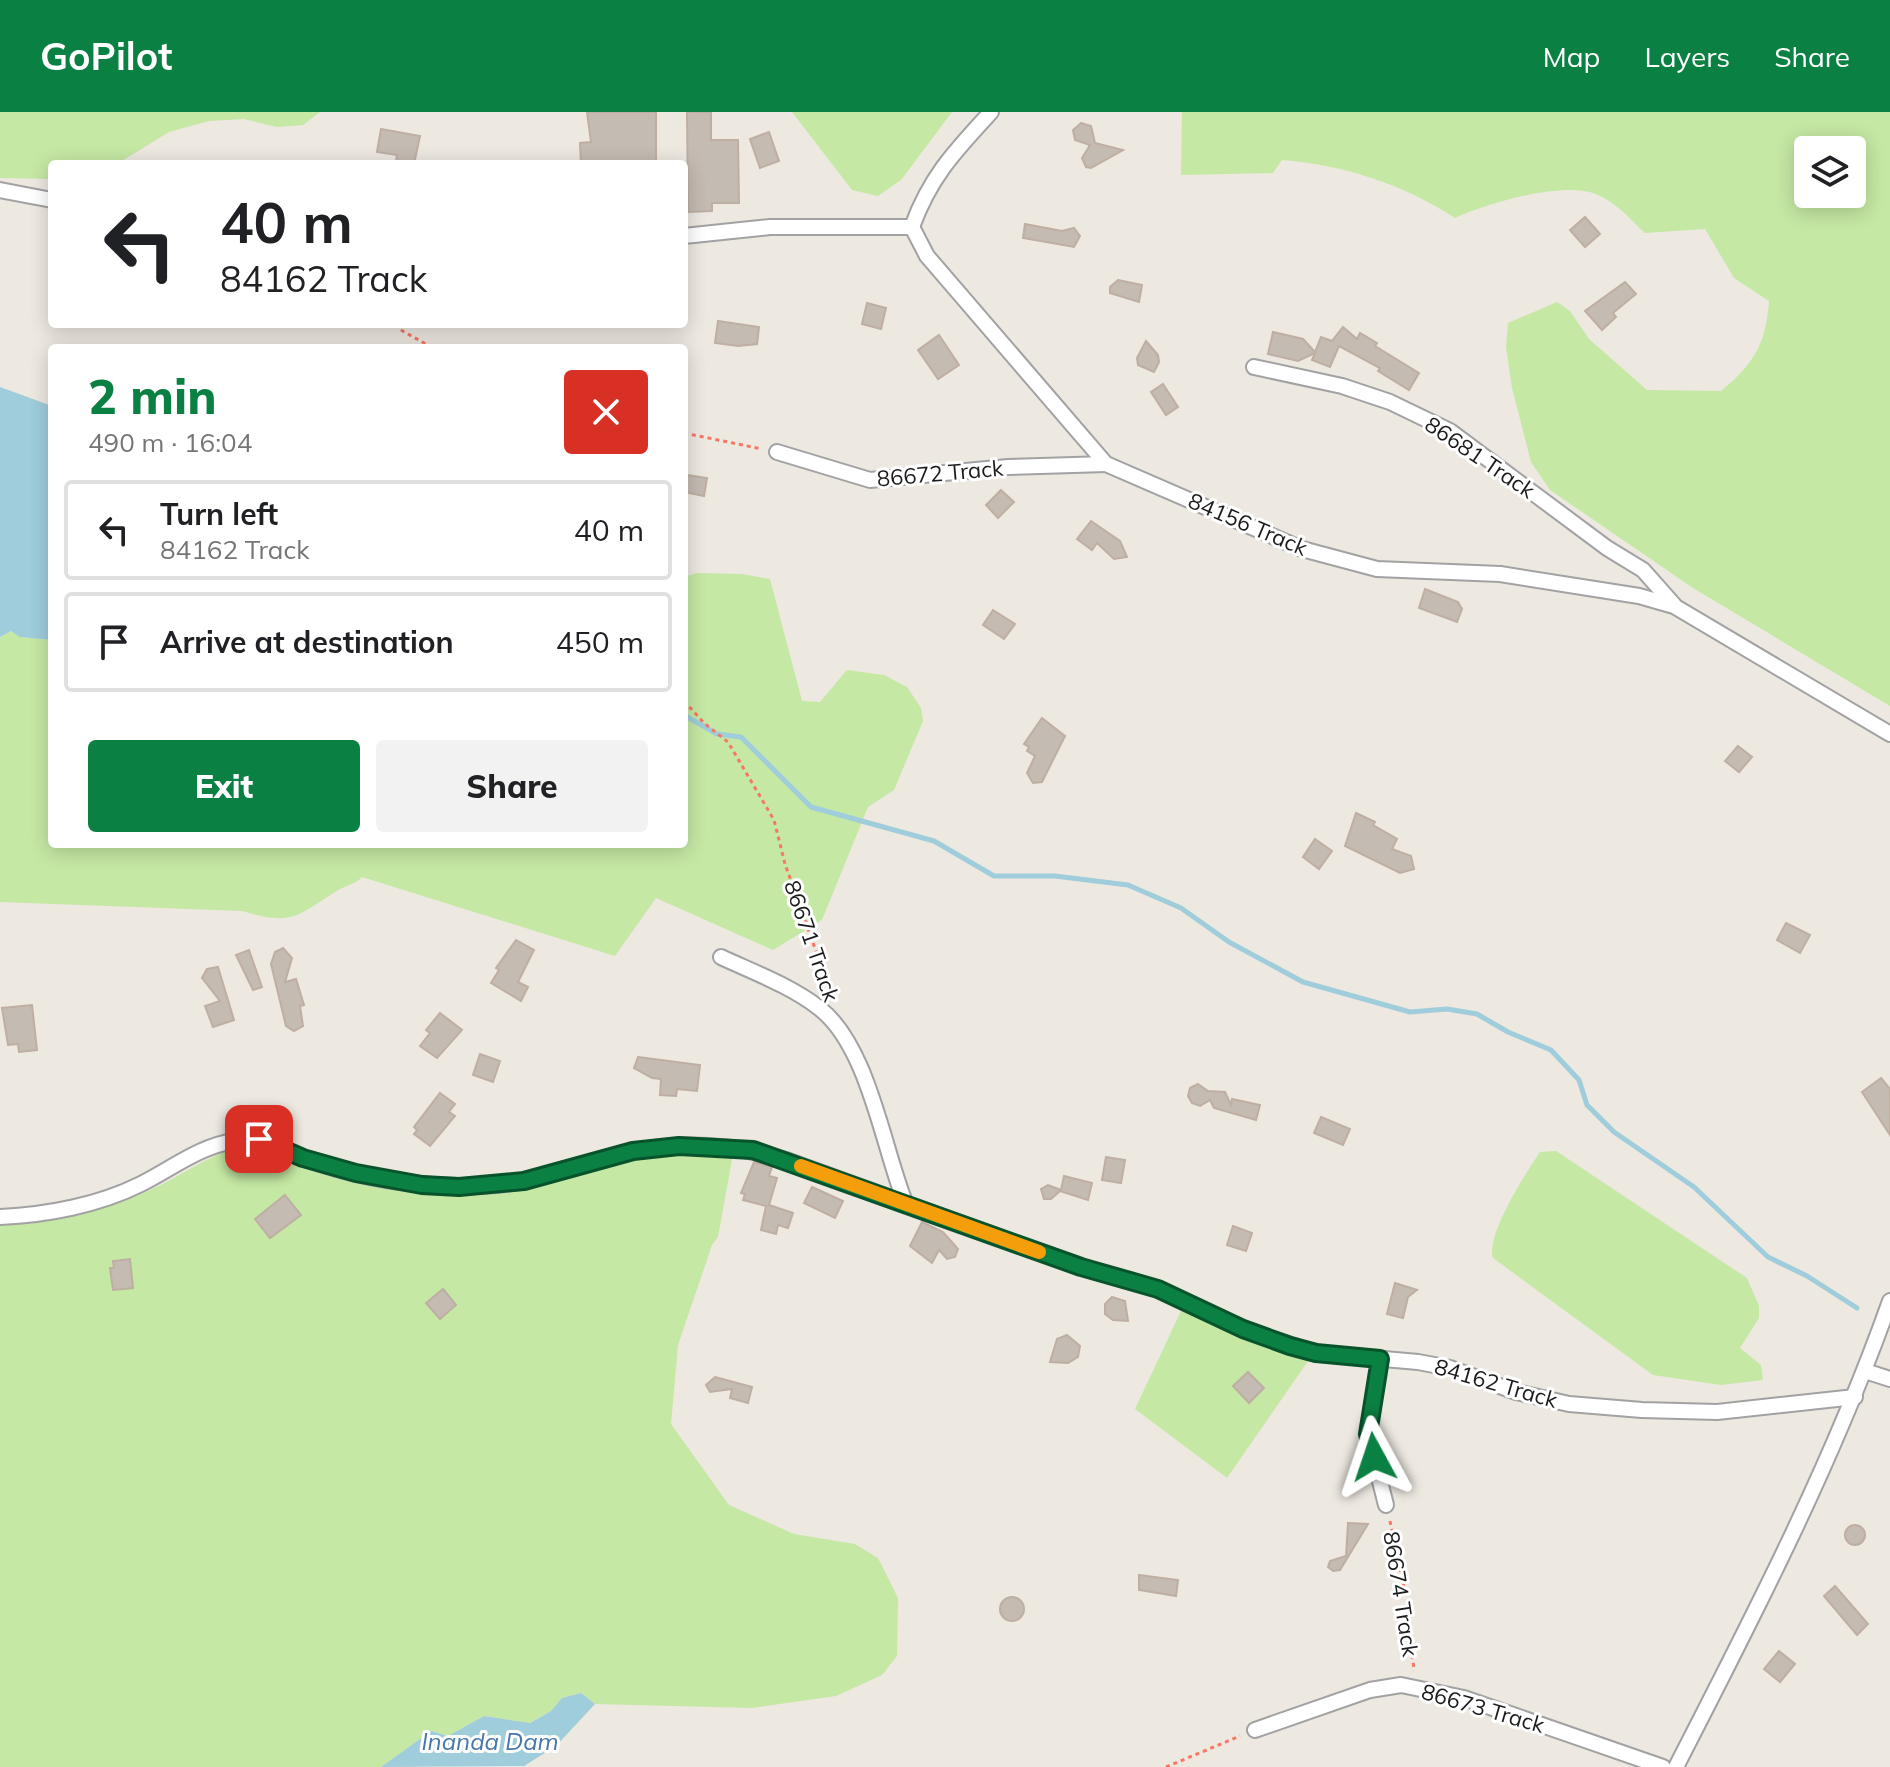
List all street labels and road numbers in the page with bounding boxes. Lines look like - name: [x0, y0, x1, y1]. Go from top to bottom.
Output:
- street label: 86681 Track: [1420, 410, 1541, 504]
- street label: 86672 Track: [876, 453, 1005, 492]
- street label: 84156 Track: [1184, 486, 1312, 562]
- street label: 86671 Track: [778, 877, 846, 1006]
- street label: 84162 Track: [1431, 1352, 1561, 1414]
- street label: 86674 Track: [1377, 1529, 1425, 1659]
- street label: 86673 Track: [1418, 1677, 1548, 1739]

